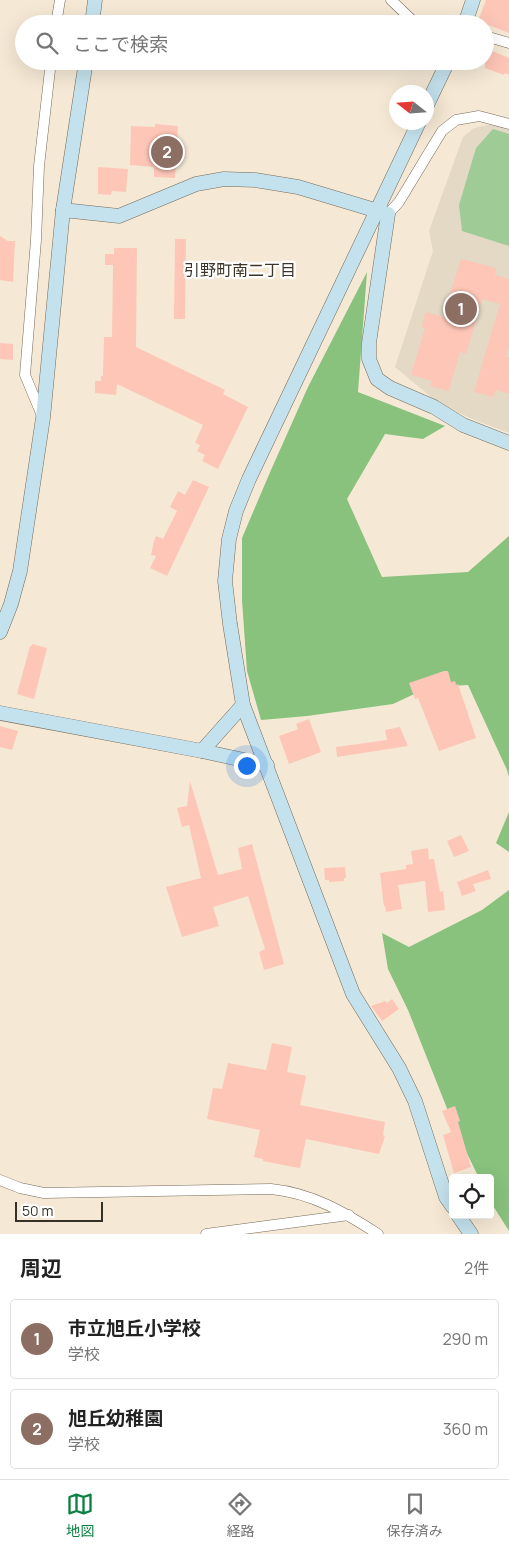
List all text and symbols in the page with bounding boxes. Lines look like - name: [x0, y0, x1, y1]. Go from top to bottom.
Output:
- search box: [15, 15, 494, 70]
- icon: search: [33, 29, 61, 57]
- text: ここで検索: [73, 31, 168, 57]
- north arrow: [389, 85, 434, 130]
- pin: 2: [151, 133, 183, 171]
- district label: 引野町南二丁目: [184, 259, 296, 281]
- pin: 1: [445, 290, 477, 328]
- your location: [234, 753, 260, 779]
- map controls: [449, 1174, 494, 1219]
- button: locate: [449, 1174, 494, 1219]
- scale bar: [15, 1199, 102, 1222]
- text: 50 m: [22, 1201, 53, 1220]
- text: 周辺: [20, 1254, 62, 1282]
- text: 2件: [464, 1257, 489, 1279]
- text: 市立旭丘小学校: [68, 1315, 201, 1341]
- text: 1: [33, 1328, 41, 1350]
- text: 290 m: [442, 1328, 488, 1350]
- text: 学校: [68, 1343, 100, 1365]
- text: 旭丘幼稚園: [68, 1405, 163, 1431]
- text: 2: [32, 1418, 42, 1440]
- text: 360 m: [443, 1418, 488, 1440]
- text: 学校: [68, 1433, 100, 1455]
- tab: 地図: [66, 1490, 94, 1540]
- tab: 経路: [226, 1490, 254, 1540]
- tab: 保存済み: [387, 1490, 443, 1540]

